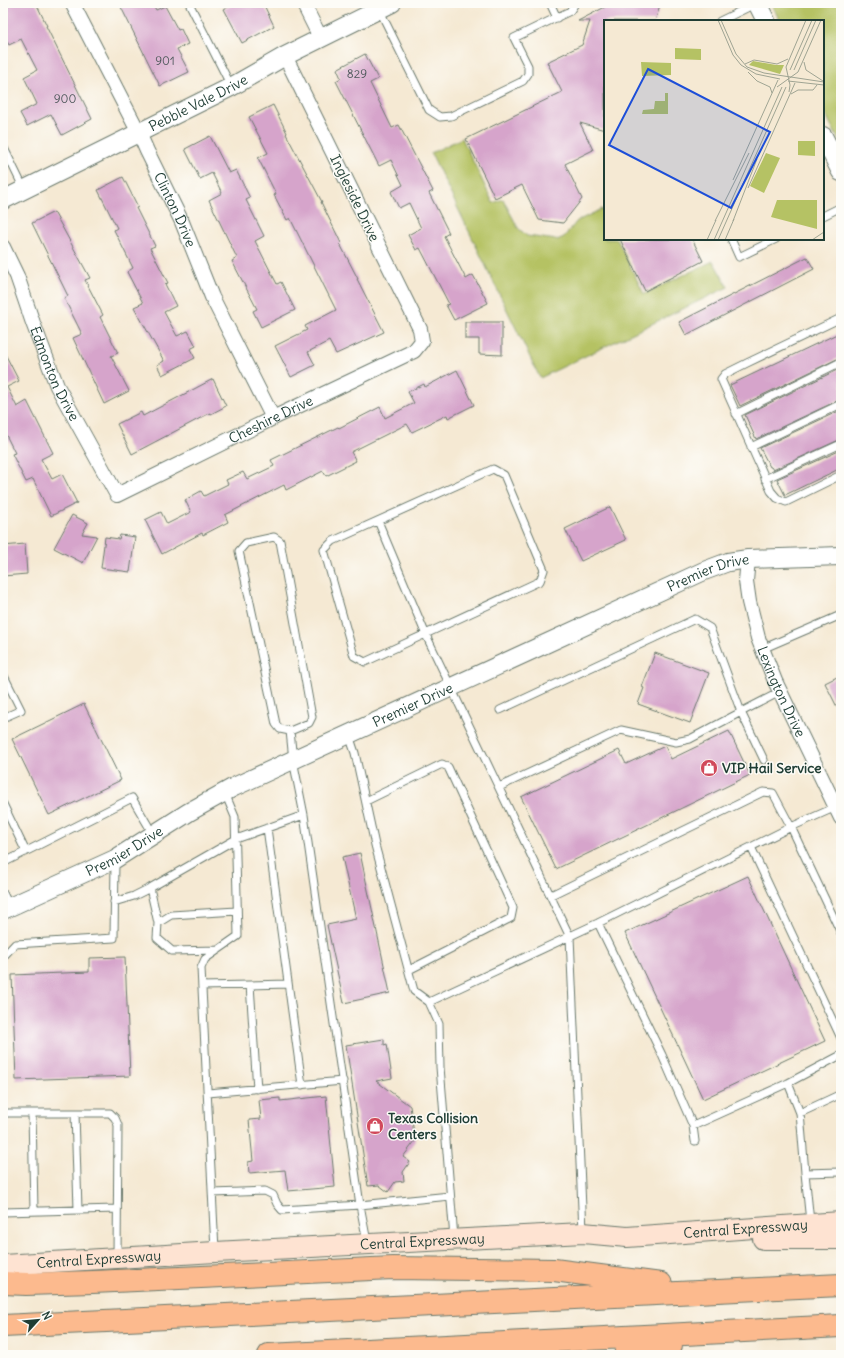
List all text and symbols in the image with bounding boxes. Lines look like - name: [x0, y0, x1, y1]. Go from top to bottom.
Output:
- inset map: [604, 20, 824, 240]
- house number: 901: [155, 53, 175, 68]
- house number: 829: [347, 66, 367, 81]
- street label: Pebble Vale Drive: [146, 70, 251, 135]
- house number: 900: [54, 91, 76, 106]
- street label: Ingleside Drive: [326, 152, 384, 244]
- street label: Clinton Drive: [150, 169, 200, 250]
- street label: Edmonton Drive: [26, 324, 83, 424]
- street label: Cheshire Drive: [225, 391, 316, 448]
- street label: Premier Drive: [664, 550, 750, 596]
- street label: Lexington Drive: [753, 644, 810, 740]
- street label: Premier Drive: [370, 679, 456, 731]
- shop icon: VIP Hail Service: [699, 758, 719, 778]
- place label: VIP Hail Service: [722, 759, 822, 777]
- street label: Premier Drive: [83, 822, 166, 880]
- place label: Texas Collision Centers: [388, 1109, 478, 1143]
- shop icon: Texas Collision Centers: [365, 1116, 385, 1136]
- street label: Central Expressway: [683, 1215, 808, 1242]
- street label: Central Expressway: [360, 1229, 485, 1253]
- street label: Central Expressway: [36, 1246, 162, 1272]
- north arrow: [18, 1300, 58, 1340]
- text: N: [39, 1309, 55, 1322]

